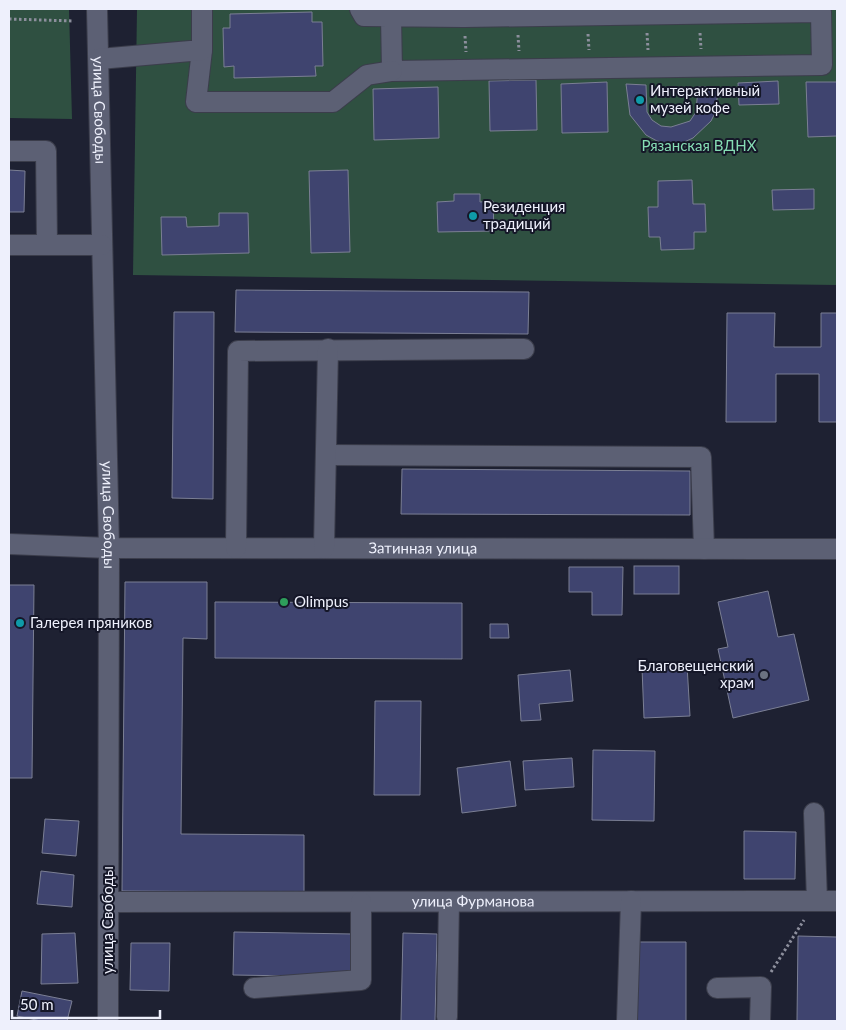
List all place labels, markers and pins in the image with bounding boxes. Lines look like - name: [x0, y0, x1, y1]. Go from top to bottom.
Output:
- place label: Интерактивный музей кофе: [650, 81, 760, 116]
- marker: Интерактивный музей кофе: [634, 94, 646, 106]
- place label: Резиденция традиций: [483, 197, 566, 232]
- marker: Резиденция традиций: [467, 210, 479, 222]
- place label: Olimpus: [294, 592, 349, 610]
- marker: Olimpus: [278, 596, 290, 608]
- place label: Галерея пряников: [30, 613, 152, 631]
- marker: Галерея пряников: [14, 617, 26, 629]
- place label: Благовещенский храм: [638, 656, 754, 691]
- marker: Благовещенский храм: [758, 669, 770, 681]

